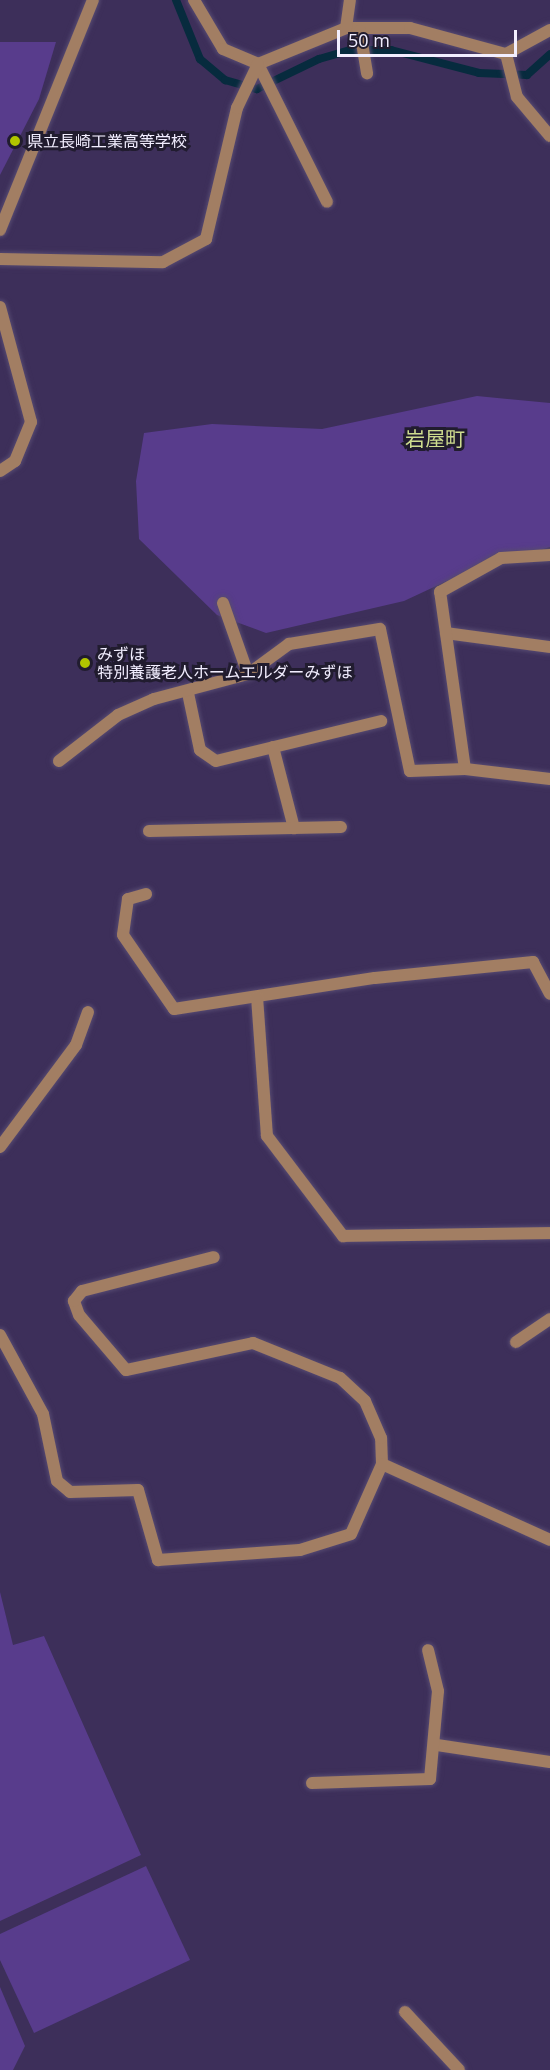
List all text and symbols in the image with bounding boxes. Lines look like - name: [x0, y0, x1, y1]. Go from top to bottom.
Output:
- scale bar: [340, 18, 520, 56]
- text: 50 m: [348, 28, 390, 52]
- place label: 県立長崎工業高等学校: [27, 131, 187, 151]
- marker: 県立長崎工業高等学校: [8, 134, 22, 148]
- district label: 岩屋町: [405, 426, 465, 450]
- place label: みずほ 特別養護老人ホームエルダーみずほ: [97, 644, 353, 682]
- marker: みずほ 特別養護老人ホームエルダーみずほ: [78, 656, 92, 670]

